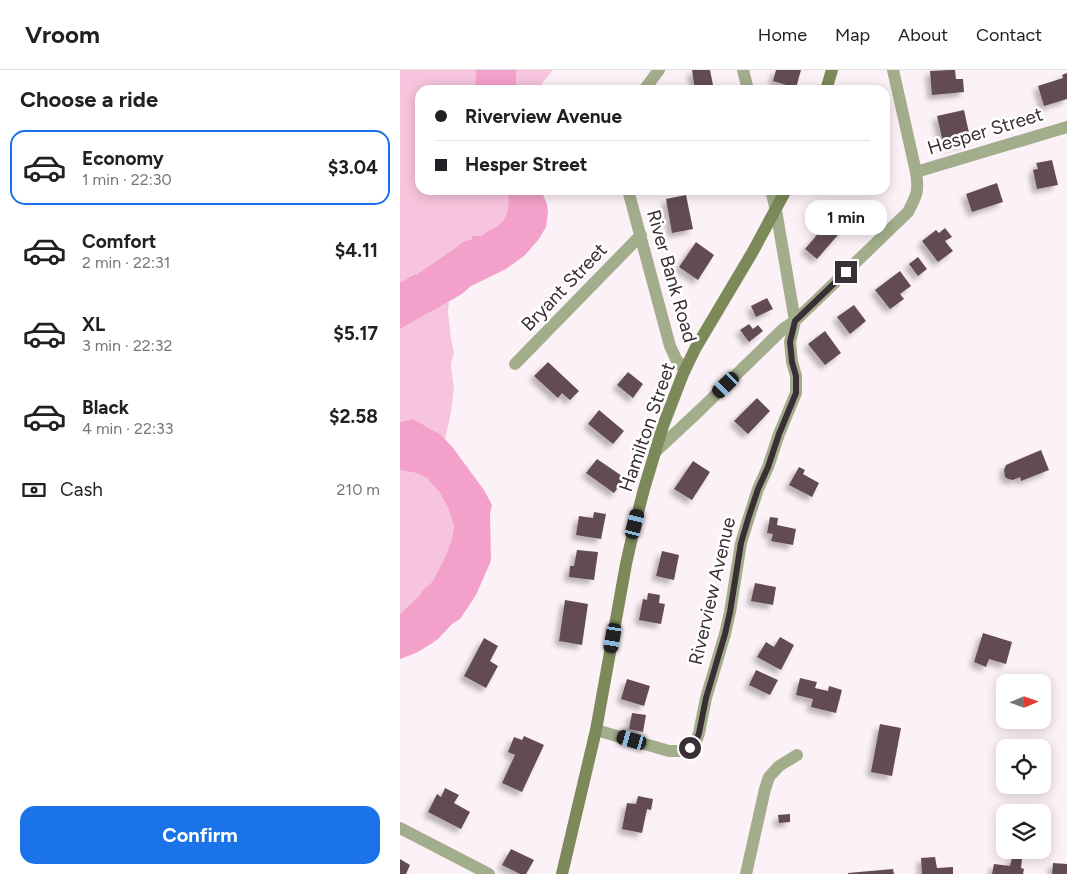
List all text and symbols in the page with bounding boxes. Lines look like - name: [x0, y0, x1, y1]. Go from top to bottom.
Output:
- text: Vroom: [25, 20, 100, 49]
- text: Home: [758, 24, 807, 46]
- text: Map: [835, 24, 870, 46]
- text: About: [898, 24, 948, 46]
- text: Contact: [976, 24, 1042, 46]
- text: Choose a ride: [20, 86, 158, 113]
- street label: Hesper Street: [925, 103, 1045, 159]
- text: Riverview Avenue: [465, 105, 622, 128]
- icon: car: [22, 145, 67, 190]
- text: Economy: [82, 147, 164, 170]
- text: Hesper Street: [465, 153, 587, 176]
- text: $3.04: [328, 156, 378, 179]
- text: 1 min · 22:30: [82, 170, 172, 189]
- callout: 1 min: [805, 200, 887, 234]
- street label: River Bank Road: [642, 207, 702, 345]
- text: 1 min: [827, 208, 865, 227]
- icon: car: [22, 228, 67, 273]
- text: Comfort: [82, 230, 157, 253]
- street label: Bryant Street: [516, 238, 612, 336]
- text: $4.11: [335, 239, 378, 262]
- text: 2 min · 22:31: [82, 253, 170, 272]
- route end: [835, 261, 857, 283]
- icon: car: [22, 311, 67, 356]
- text: XL: [82, 313, 105, 336]
- text: $5.17: [333, 322, 378, 345]
- text: 3 min · 22:32: [82, 336, 172, 355]
- street label: Hamilton Street: [614, 359, 680, 495]
- car: [710, 369, 742, 401]
- icon: car: [22, 394, 67, 439]
- text: Black: [82, 396, 129, 419]
- text: $2.58: [329, 405, 378, 428]
- text: 4 min · 22:33: [82, 419, 173, 438]
- icon: cash: [20, 476, 48, 504]
- text: Cash: [60, 478, 103, 501]
- text: 210 m: [337, 480, 380, 499]
- car: [624, 508, 645, 540]
- street label: Riverview Avenue: [684, 515, 740, 667]
- car: [603, 622, 622, 654]
- north arrow: [996, 674, 1051, 729]
- map controls: [996, 674, 1051, 859]
- car: [615, 729, 648, 751]
- route start: [679, 737, 701, 759]
- button: locate: [996, 739, 1051, 794]
- button: layers: [996, 804, 1051, 859]
- button: Confirm: [20, 806, 380, 864]

